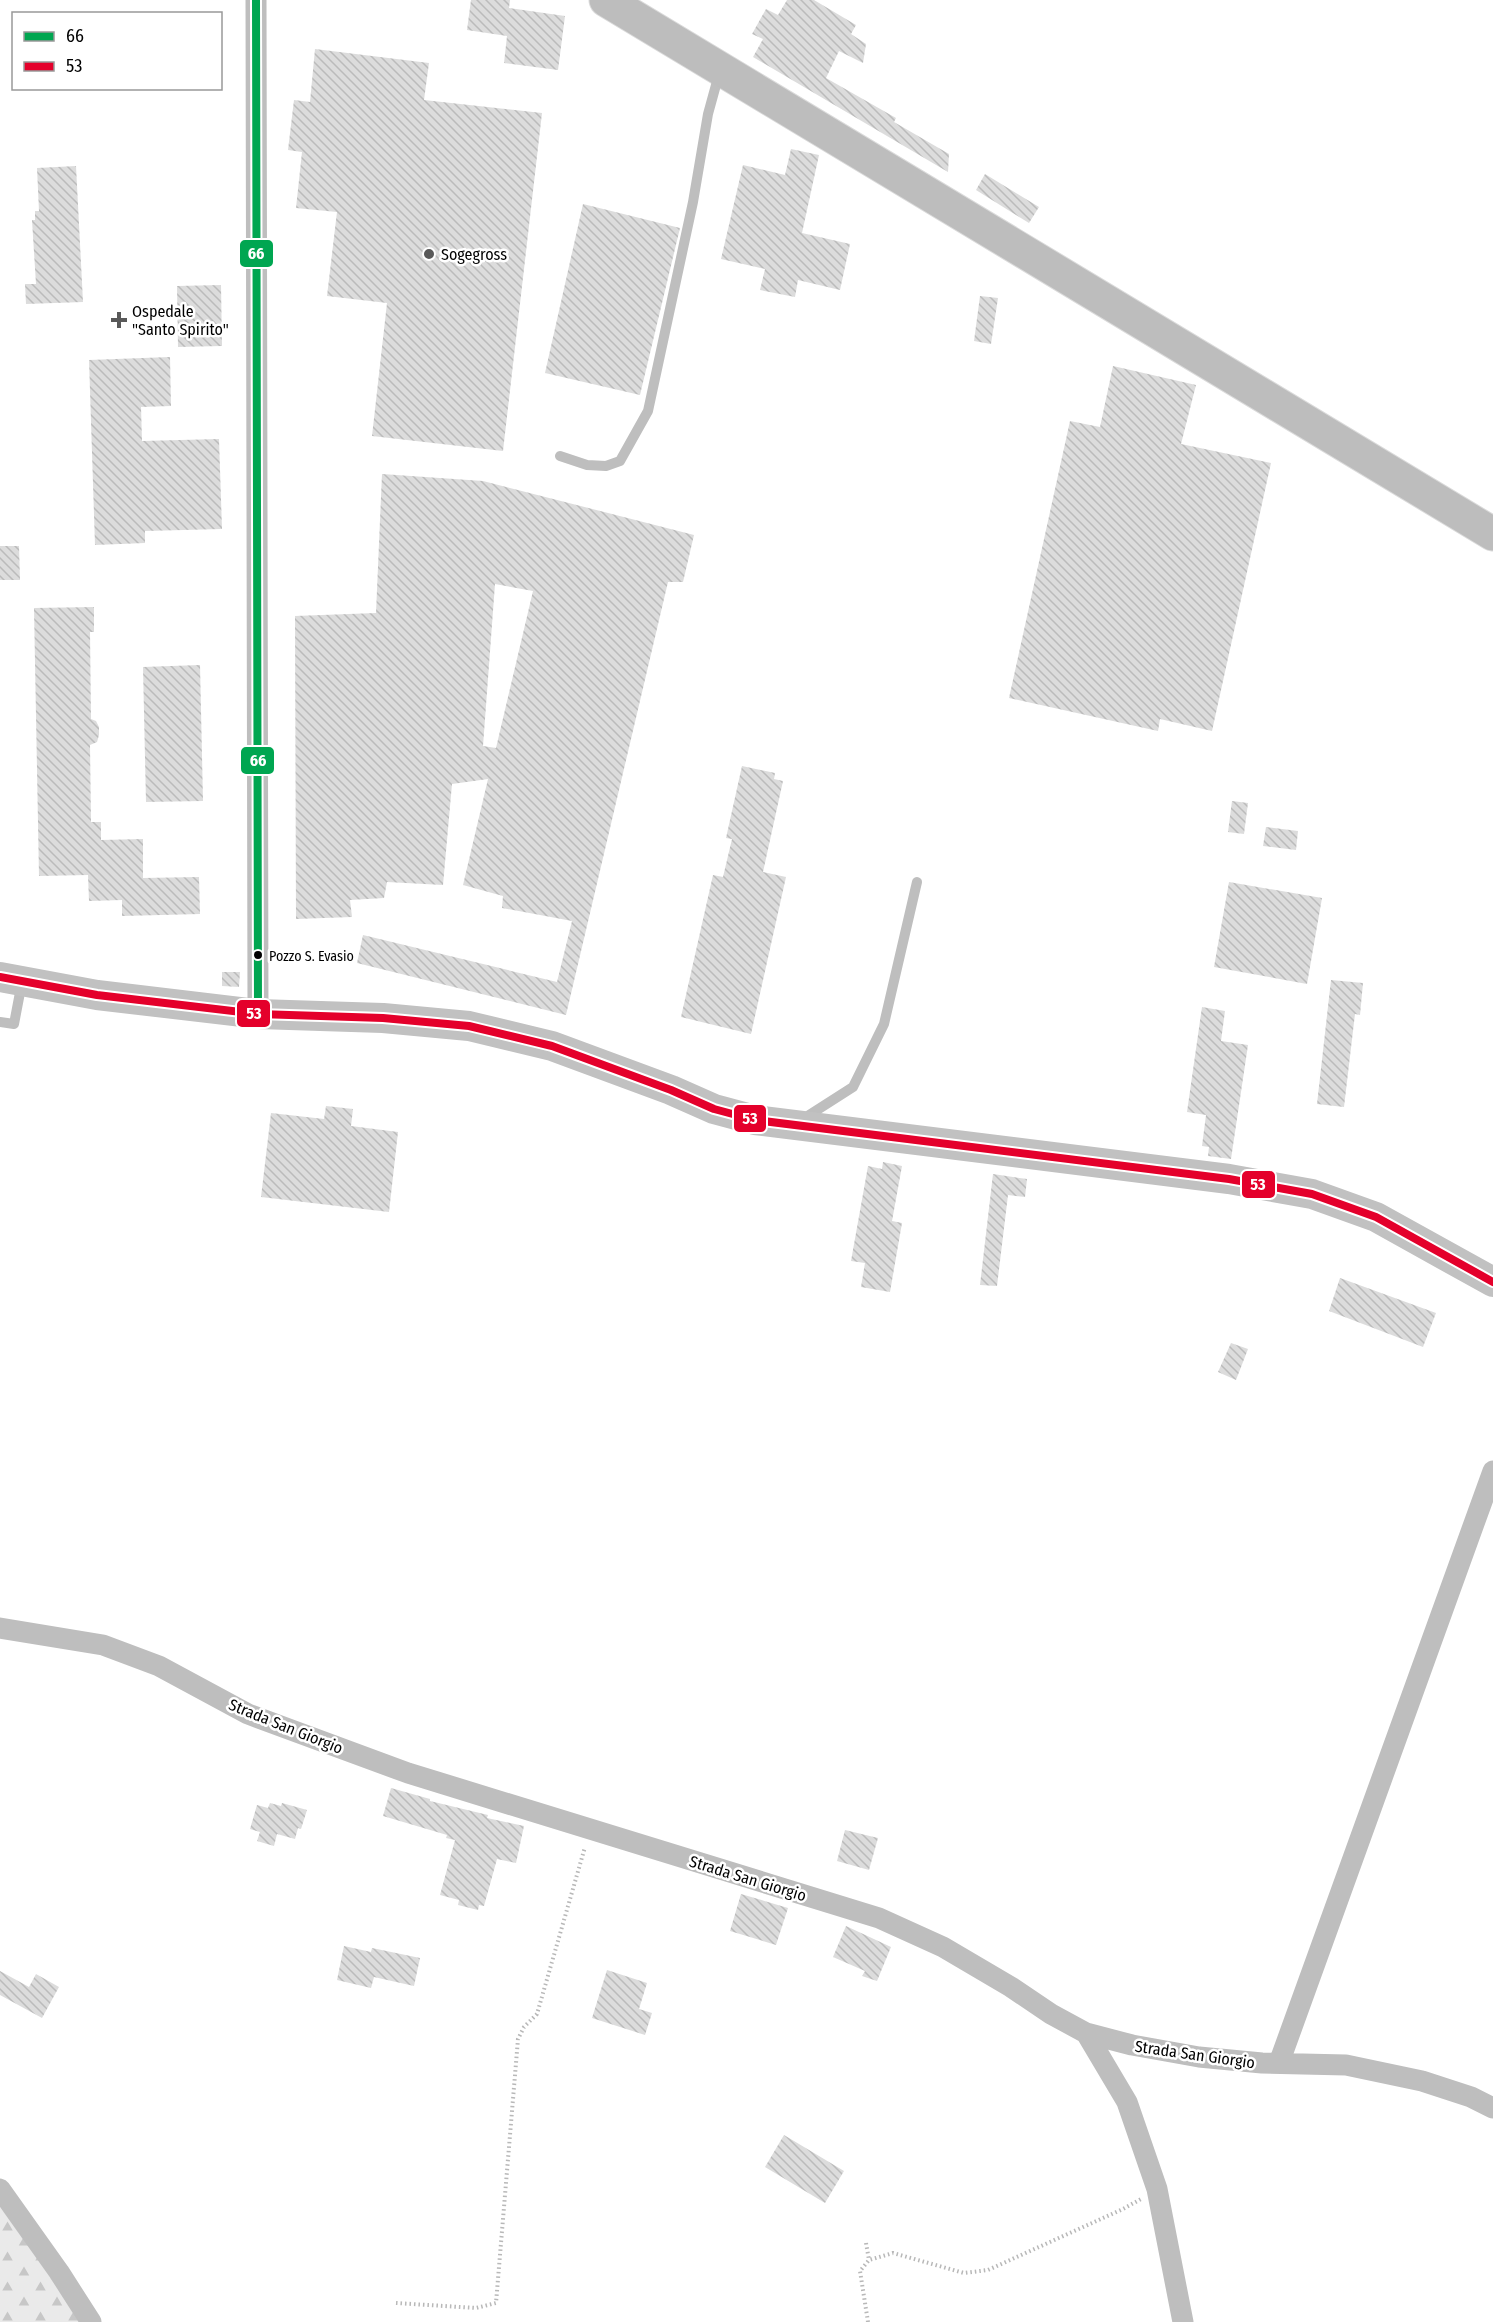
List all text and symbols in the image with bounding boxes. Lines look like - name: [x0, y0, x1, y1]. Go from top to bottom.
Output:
- legend: [12, 12, 222, 90]
- text: 66: [66, 25, 84, 47]
- text: 53: [66, 55, 82, 77]
- line badge: 66: [239, 239, 274, 268]
- text: 66: [248, 244, 264, 263]
- place label: Sogegross: [441, 245, 507, 264]
- marker: Sogegross: [422, 247, 436, 261]
- place label: Ospedale "Santo Spirito": [132, 302, 229, 339]
- marker: Ospedale "Santo Spirito": [110, 311, 128, 329]
- line badge: 66: [240, 746, 275, 775]
- text: 66: [250, 751, 266, 770]
- place label: Pozzo S. Evasio: [269, 948, 354, 965]
- marker: Pozzo S. Evasio: [252, 949, 264, 961]
- line badge: 53: [236, 999, 271, 1028]
- text: 53: [246, 1004, 262, 1023]
- line badge: 53: [733, 1104, 767, 1133]
- text: 53: [742, 1109, 758, 1128]
- line badge: 53: [1241, 1170, 1276, 1199]
- text: 53: [1250, 1175, 1266, 1194]
- street label: Strada San Giorgio: [226, 1695, 346, 1758]
- street label: Strada San Giorgio: [687, 1852, 809, 1905]
- street label: Strada San Giorgio: [1134, 2037, 1256, 2072]

